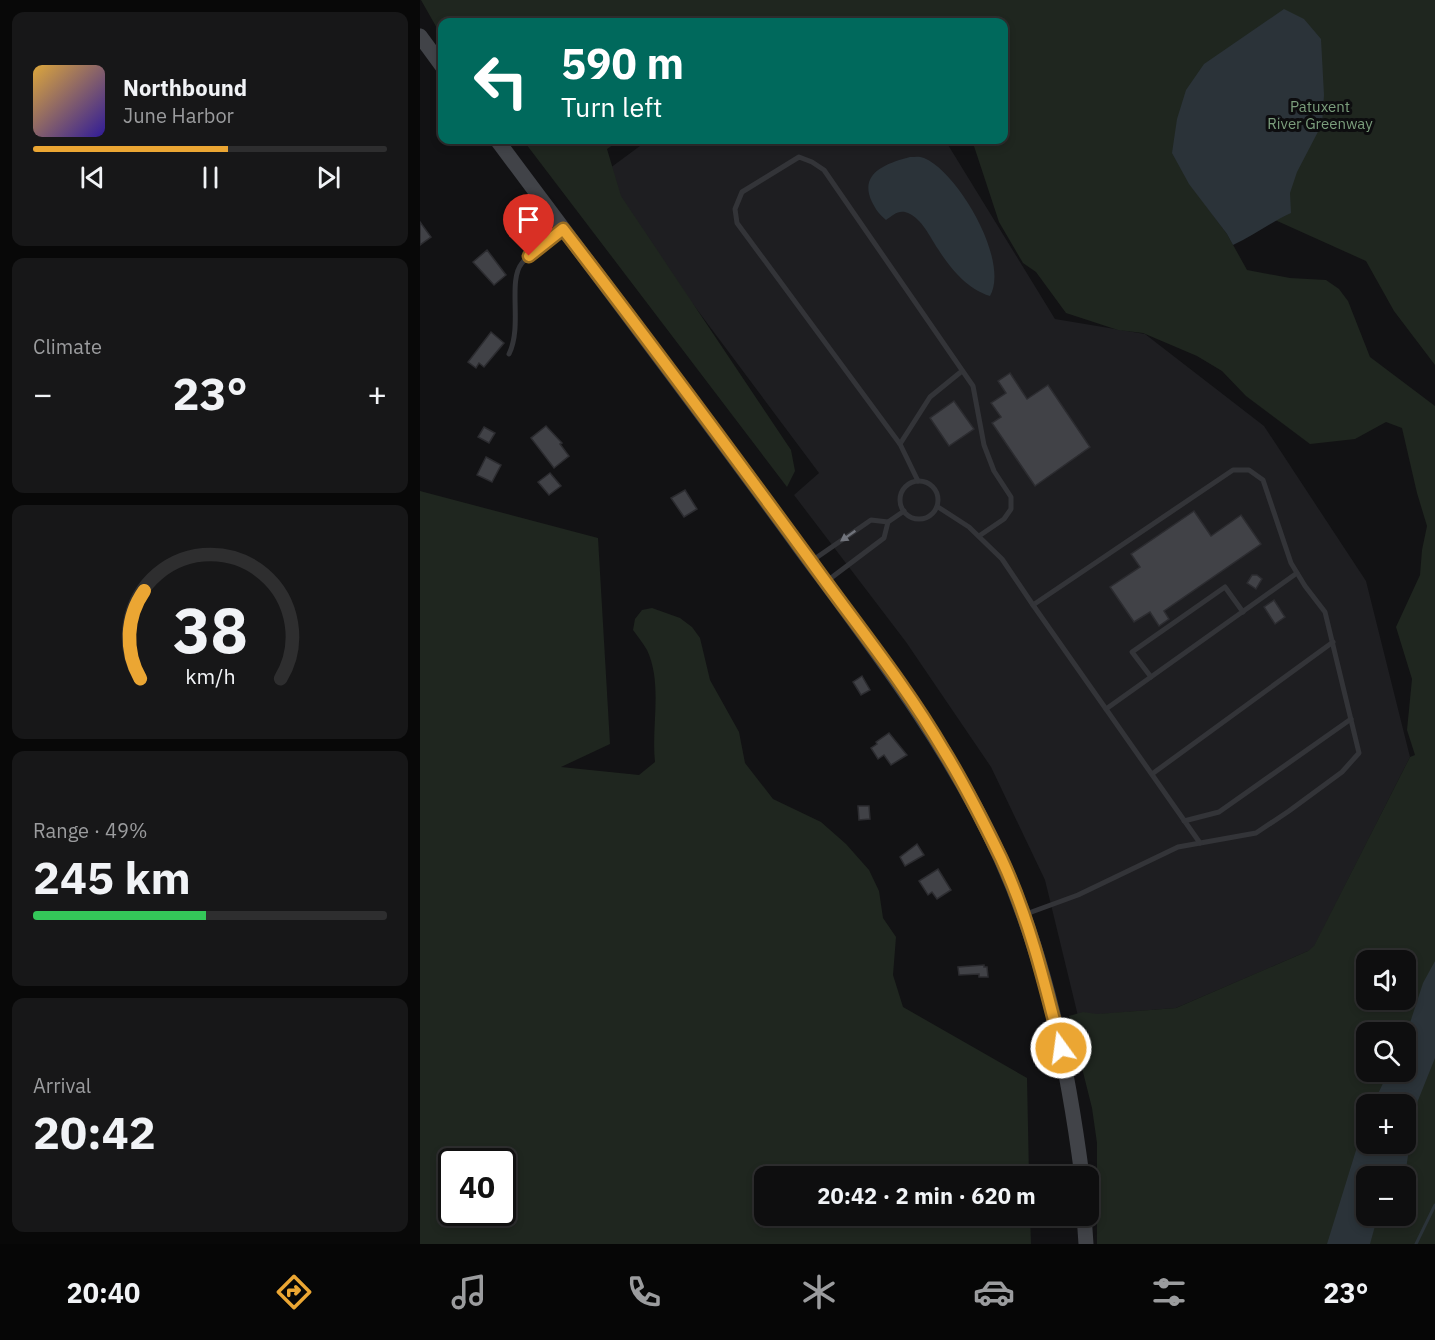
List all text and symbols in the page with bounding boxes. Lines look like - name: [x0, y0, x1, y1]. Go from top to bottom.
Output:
- text: 590 m: [561, 36, 684, 91]
- icon: left: [462, 42, 540, 120]
- text: Northbound: [123, 73, 247, 102]
- text: Turn left: [561, 89, 662, 124]
- park label: Patuxent River Greenway: [1267, 97, 1373, 133]
- text: June Harbor: [123, 102, 234, 129]
- icon: previous: [76, 161, 109, 194]
- icon: pause: [194, 161, 227, 194]
- icon: next: [312, 161, 345, 194]
- pin: [503, 194, 554, 256]
- icon: arrive: [512, 203, 545, 236]
- text: Climate: [33, 333, 102, 360]
- text: 23°: [172, 364, 248, 422]
- text: −: [33, 372, 53, 415]
- text: +: [367, 372, 387, 415]
- one-way arrow: [840, 530, 856, 541]
- text: 38: [173, 589, 247, 670]
- text: km/h: [185, 662, 235, 690]
- text: Range · 49%: [33, 817, 148, 844]
- text: 245 km: [33, 848, 191, 906]
- map controls: [1356, 950, 1416, 1226]
- button: sound: [1356, 950, 1416, 1010]
- position arrow: [1029, 1016, 1093, 1080]
- button: search: [1356, 1022, 1416, 1082]
- text: Arrival: [33, 1072, 91, 1099]
- button: +: [1356, 1094, 1416, 1154]
- text: 20:42: [33, 1103, 156, 1161]
- speed limit sign: 40: [438, 1148, 516, 1226]
- button: −: [1356, 1166, 1416, 1226]
- text: 20:42 · 2 min · 620 m: [817, 1181, 1036, 1210]
- icon: directions: [273, 1271, 315, 1313]
- icon: music: [448, 1271, 490, 1313]
- icon: phone: [623, 1271, 665, 1313]
- icon: climate: [798, 1271, 840, 1313]
- icon: car: [973, 1271, 1015, 1313]
- icon: filters: [1148, 1271, 1190, 1313]
- text: 20:40: [67, 1275, 140, 1310]
- text: 23°: [1323, 1275, 1368, 1310]

